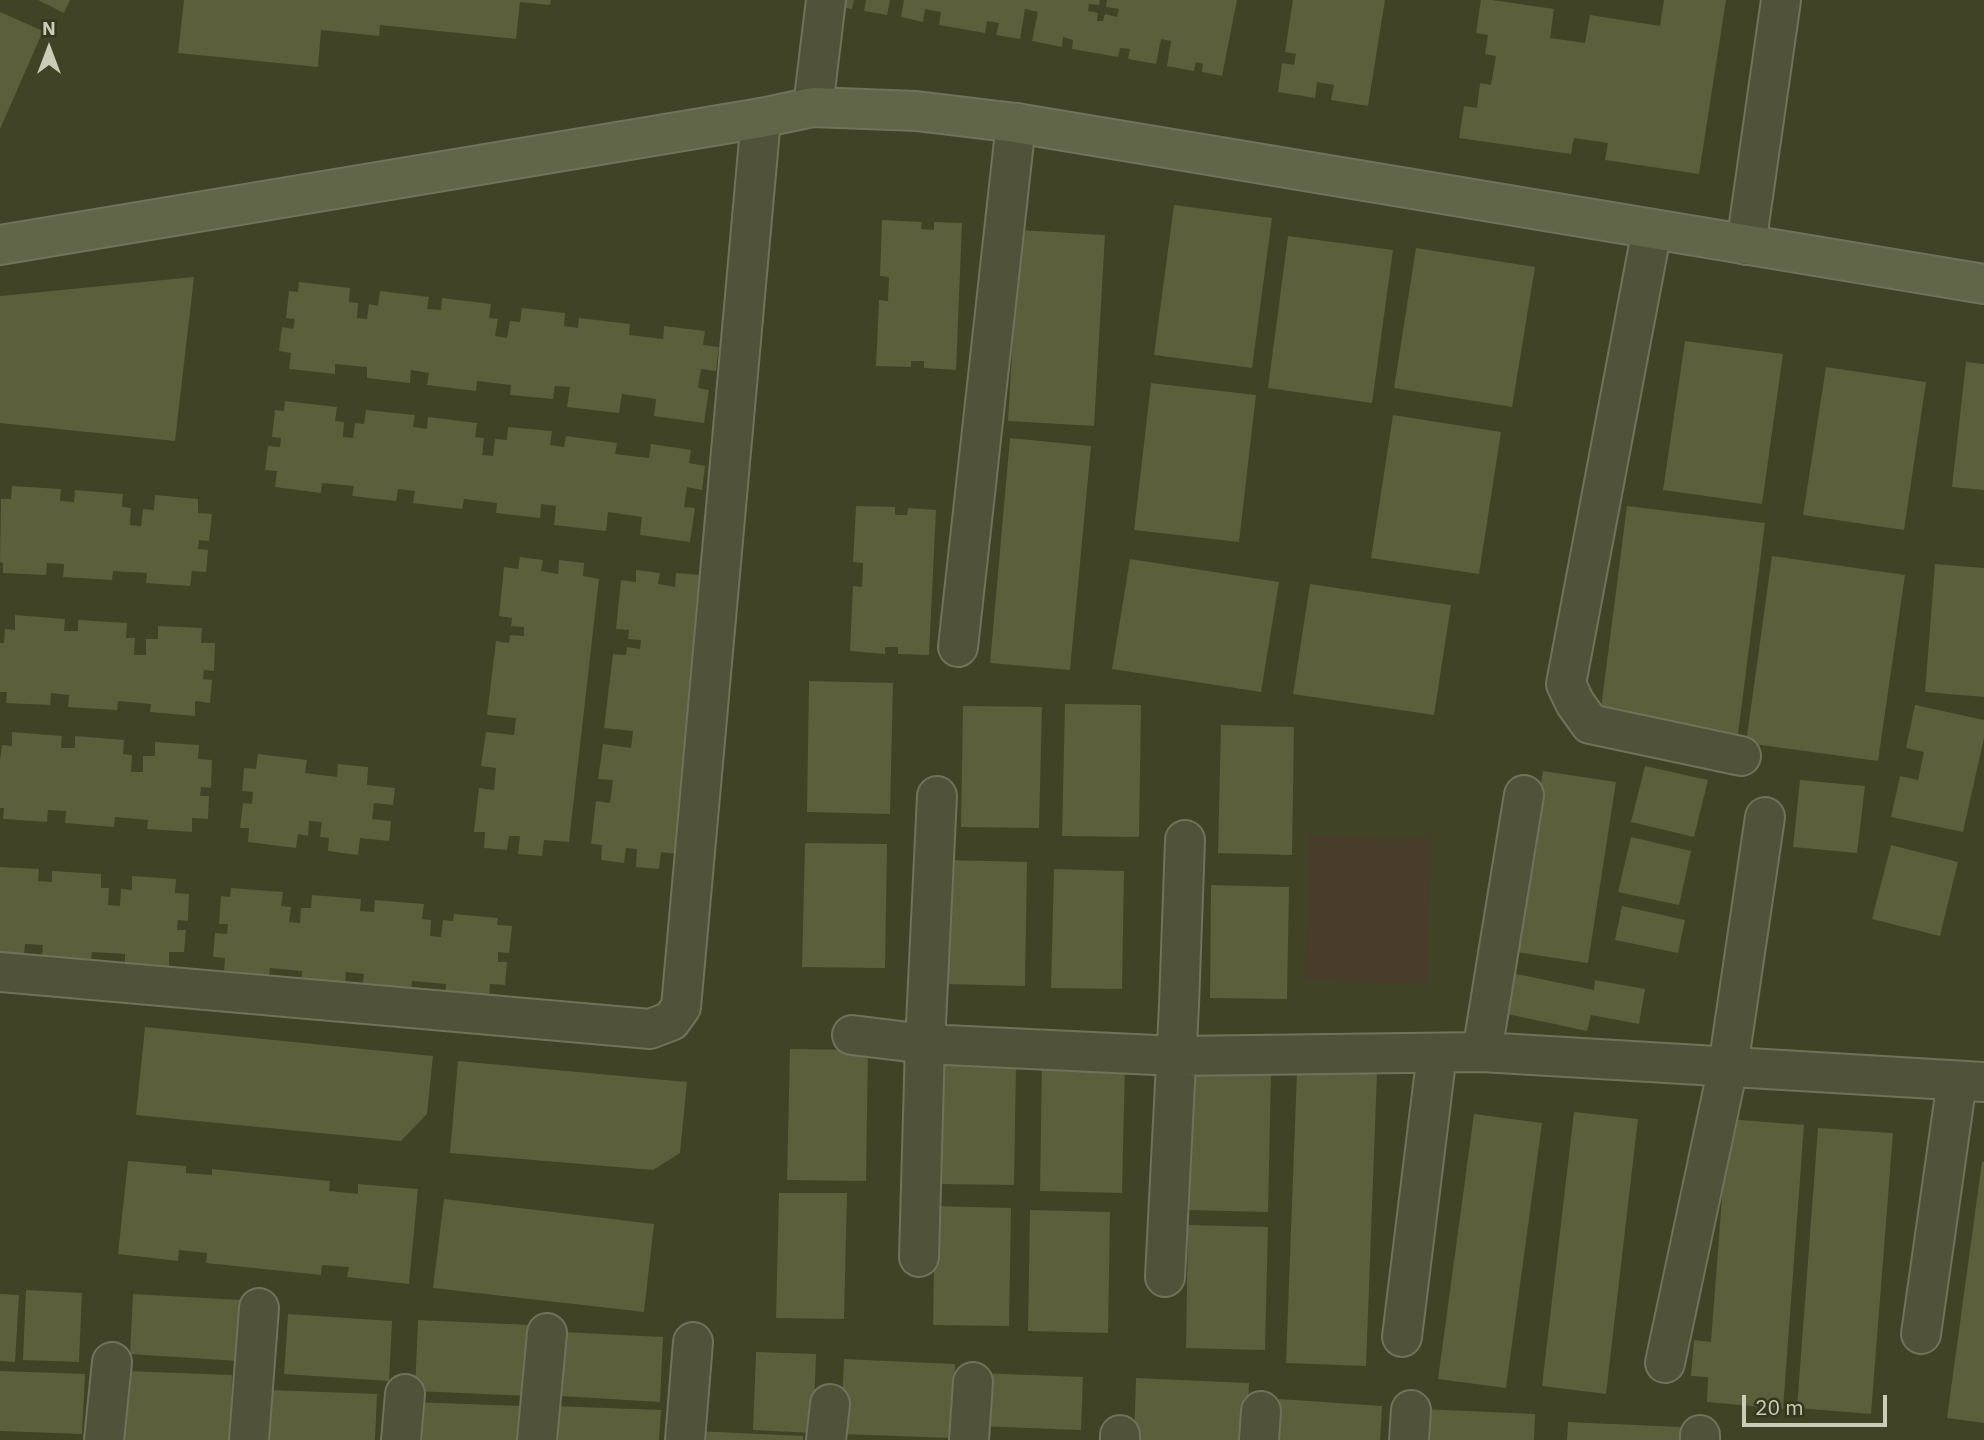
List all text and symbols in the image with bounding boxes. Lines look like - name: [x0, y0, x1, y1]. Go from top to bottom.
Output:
- north arrow: [14, 14, 84, 84]
- text: N: [42, 16, 56, 40]
- scale bar: [1746, 1380, 1891, 1424]
- text: 20 m: [1755, 1393, 1804, 1421]

